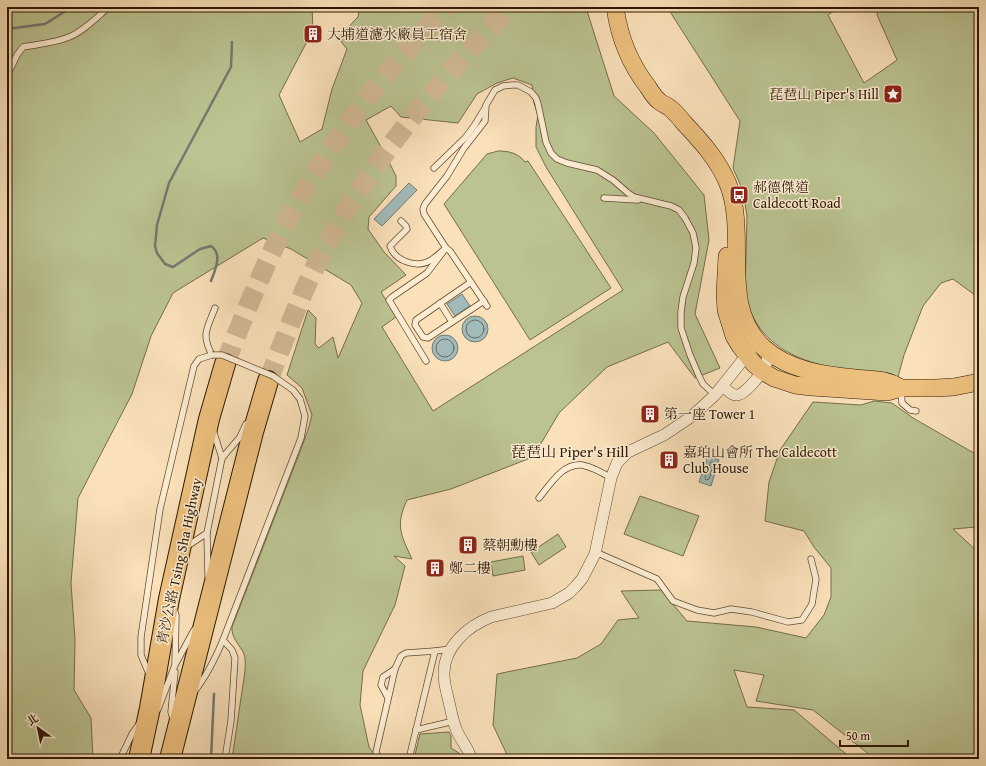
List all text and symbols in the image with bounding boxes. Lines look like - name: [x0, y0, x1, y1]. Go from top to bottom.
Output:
- building icon: 大埔道濾水廠員工宿舍: [302, 23, 324, 45]
- place label: 大埔道濾水廠員工宿舍: [327, 24, 467, 44]
- place icon: 琵琶山 Piper's Hill: [882, 83, 904, 105]
- place label: 琵琶山 Piper's Hill: [769, 84, 879, 104]
- place label: 郝德傑道 Caldecott Road: [753, 177, 841, 213]
- bus stop icon: 郝德傑道 Caldecott Road: [728, 184, 750, 206]
- building icon: 第一座 Tower 1: [639, 403, 661, 425]
- place label: 第一座 Tower 1: [664, 404, 755, 424]
- district label: 琵琶山 Piper's Hill: [511, 441, 629, 462]
- place label: 嘉珀山會所 The Caldecott Club House: [683, 442, 837, 478]
- building icon: 嘉珀山會所 The Caldecott Club House: [658, 449, 680, 471]
- street label: 青沙公路 Tsing Sha Highway: [152, 476, 206, 646]
- building icon: 蔡朝勳樓: [457, 534, 479, 556]
- place label: 蔡朝勳樓: [482, 535, 538, 555]
- building icon: 鄭二樓: [424, 557, 446, 579]
- place label: 鄭二樓: [449, 558, 491, 578]
- north arrow: [18, 708, 58, 748]
- text: 北: [24, 710, 42, 729]
- scale bar: [840, 722, 908, 748]
- text: 50 m: [846, 727, 870, 744]

